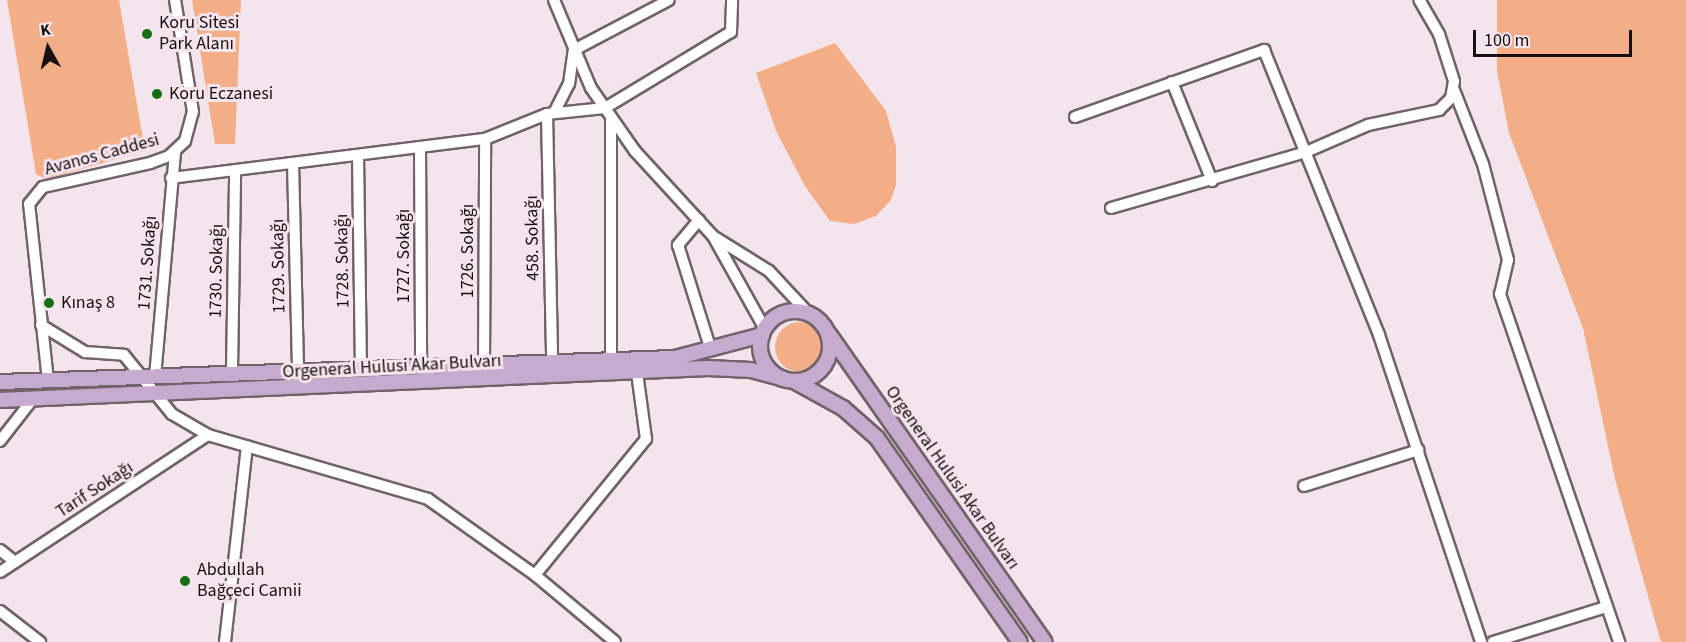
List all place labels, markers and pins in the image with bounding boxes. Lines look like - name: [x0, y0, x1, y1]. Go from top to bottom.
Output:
- place label: Koru Sitesi Park Alanı: [159, 13, 239, 56]
- marker: Koru Sitesi Park Alanı: [140, 27, 154, 41]
- place label: Koru Eczanesi: [169, 83, 273, 105]
- marker: Koru Eczanesi: [150, 87, 164, 101]
- place label: Kınaş 8: [61, 292, 115, 314]
- marker: Kınaş 8: [42, 296, 56, 310]
- place label: Abdullah Bağçeci Camii: [197, 560, 302, 602]
- marker: Abdullah Bağçeci Camii: [178, 574, 192, 588]

